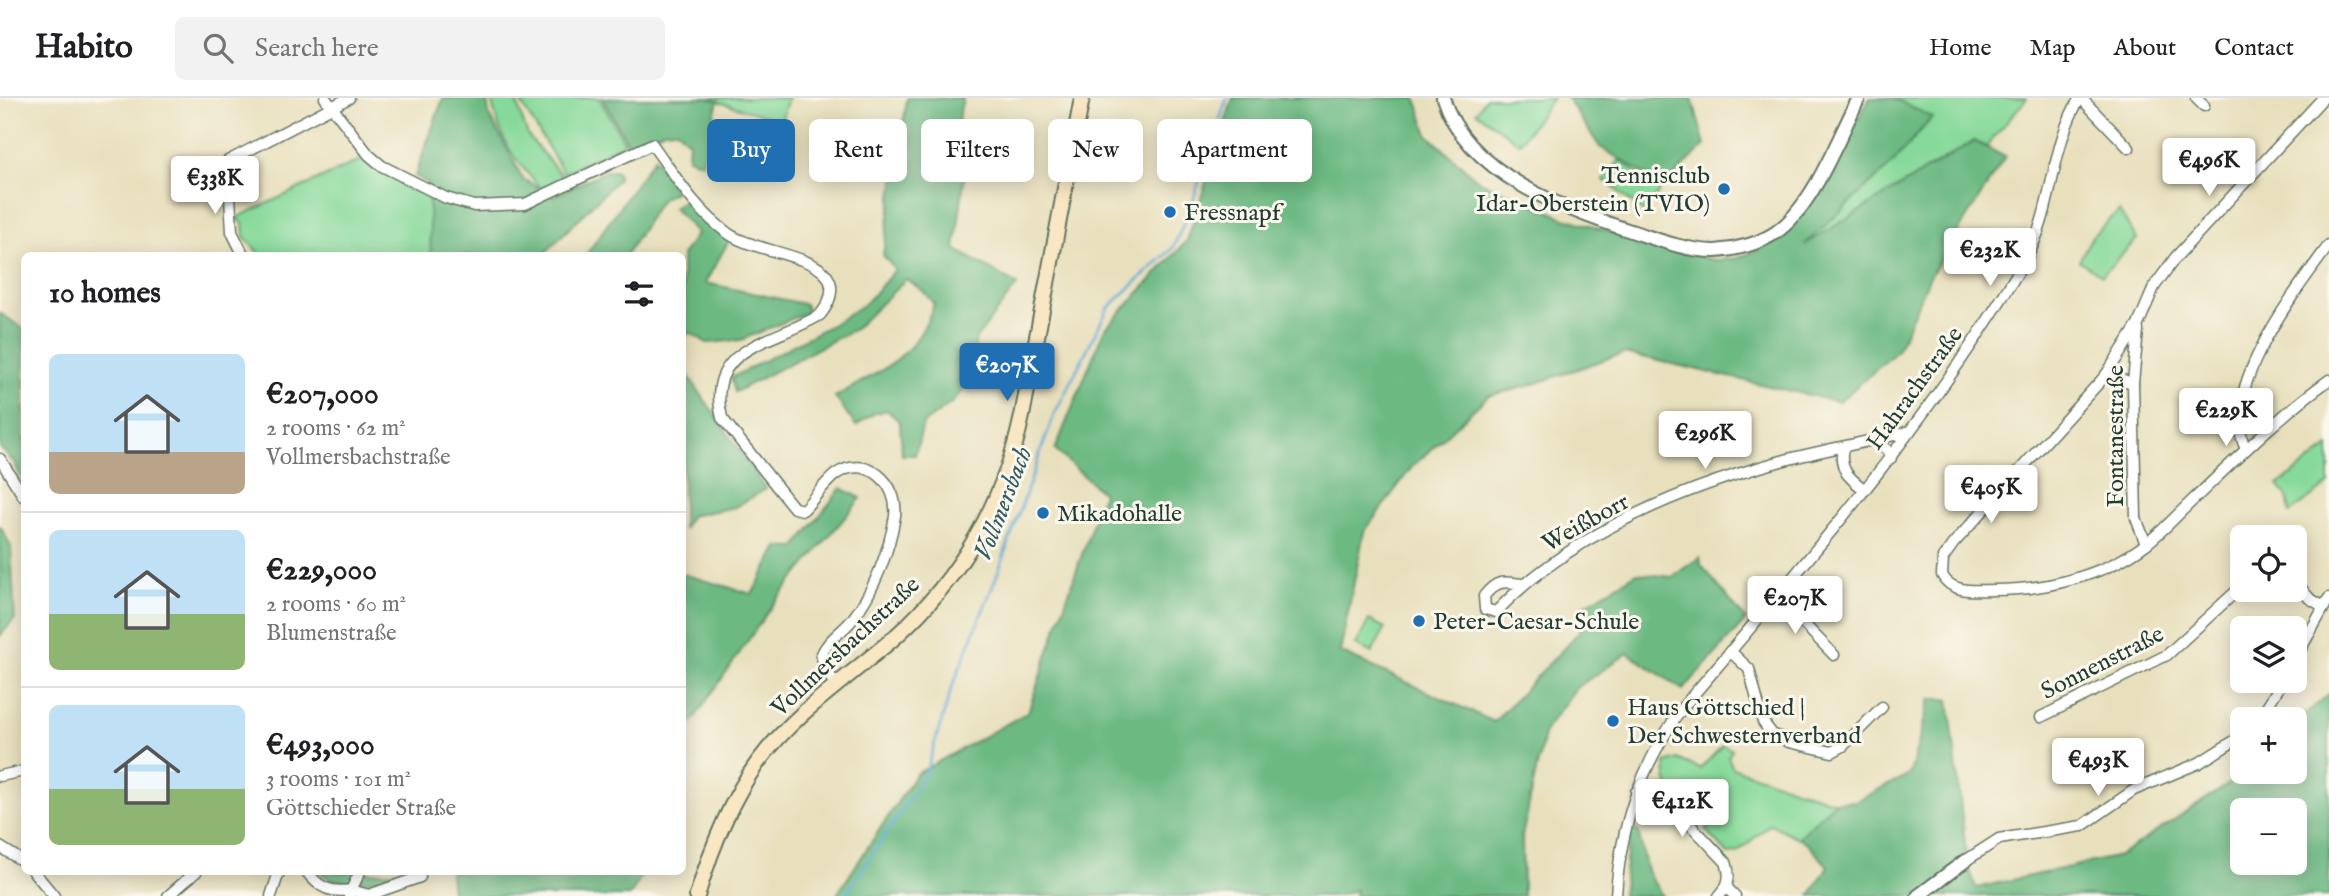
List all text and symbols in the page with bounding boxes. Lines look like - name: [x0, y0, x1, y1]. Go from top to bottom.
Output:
- search box: [175, 17, 665, 80]
- text: Habito: [35, 27, 133, 69]
- icon: search: [199, 29, 237, 67]
- text: Search here: [255, 32, 379, 65]
- text: Home: [1929, 33, 1992, 64]
- text: Map: [2030, 33, 2076, 64]
- text: About: [2114, 33, 2176, 64]
- text: Contact: [2214, 33, 2294, 64]
- chip: Buy: [707, 119, 795, 182]
- chip: Rent: [809, 119, 907, 182]
- chip: Filters: [921, 119, 1034, 182]
- chip: New: [1048, 119, 1143, 182]
- chip: Apartment: [1157, 119, 1312, 182]
- pin: €496K: [2160, 139, 2258, 198]
- text: €496K: [2178, 146, 2240, 175]
- pin: €338K: [166, 156, 264, 216]
- place label: Tennisclub Idar-Oberstein (TVIO): [1476, 161, 1710, 220]
- text: €338K: [187, 164, 243, 193]
- marker: Tennisclub Idar-Oberstein (TVIO): [1716, 181, 1732, 197]
- place label: Fressnapf: [1184, 198, 1285, 229]
- marker: Fressnapf: [1162, 204, 1178, 220]
- pin: €232K: [1941, 228, 2039, 288]
- text: €232K: [1960, 236, 2020, 265]
- text: 10 homes: [49, 275, 161, 313]
- icon: filters: [620, 275, 658, 313]
- street label: Hahrachstraße: [1860, 321, 1970, 457]
- pin: €207K: [958, 344, 1056, 403]
- text: €207K: [976, 351, 1038, 380]
- street label: Fontanestraße: [2101, 365, 2132, 507]
- text: €207,000: [266, 376, 379, 414]
- icon: home: [105, 382, 189, 466]
- pin: €229K: [2177, 388, 2275, 448]
- text: €229K: [2195, 396, 2257, 425]
- pin: €296K: [1656, 412, 1754, 471]
- text: 2 rooms · 62 m²: [266, 414, 406, 443]
- text: €296K: [1675, 419, 1735, 448]
- water label: Vollmersbach: [967, 442, 1040, 565]
- text: Vollmersbachstraße: [266, 443, 451, 472]
- pin: €405K: [1942, 466, 2040, 525]
- text: €405K: [1960, 473, 2022, 502]
- street label: Weißborr: [1537, 487, 1635, 560]
- place label: Mikadohalle: [1057, 499, 1182, 530]
- marker: Mikadohalle: [1035, 505, 1051, 521]
- map controls: [2230, 525, 2307, 875]
- button: locate: [2230, 525, 2307, 602]
- text: €229,000: [266, 552, 377, 590]
- icon: home: [105, 558, 189, 642]
- street label: Vollmersbachstraße: [764, 570, 927, 725]
- pin: €207K: [1746, 576, 1844, 636]
- text: €207K: [1764, 584, 1826, 613]
- text: 2 rooms · 60 m²: [266, 590, 406, 619]
- place label: Peter-Caesar-Schule: [1433, 607, 1639, 638]
- marker: Peter-Caesar-Schule: [1411, 613, 1427, 629]
- button: layers: [2230, 616, 2307, 693]
- text: Blumenstraße: [266, 619, 397, 648]
- street label: Sonnenstraße: [2036, 619, 2169, 708]
- place label: Haus Göttschied | Der Schwesternverband: [1627, 693, 1861, 752]
- button: +: [2230, 707, 2307, 784]
- marker: Haus Göttschied | Der Schwesternverband: [1605, 713, 1621, 729]
- text: €493,000: [266, 727, 375, 765]
- icon: home: [105, 733, 189, 817]
- pin: €493K: [2049, 738, 2147, 798]
- text: €493K: [2068, 746, 2128, 775]
- text: 3 rooms · 101 m²: [266, 765, 411, 794]
- pin: €412K: [1633, 780, 1731, 839]
- text: €412K: [1652, 787, 1712, 816]
- text: Göttschieder Straße: [266, 794, 456, 823]
- button: −: [2230, 798, 2307, 875]

